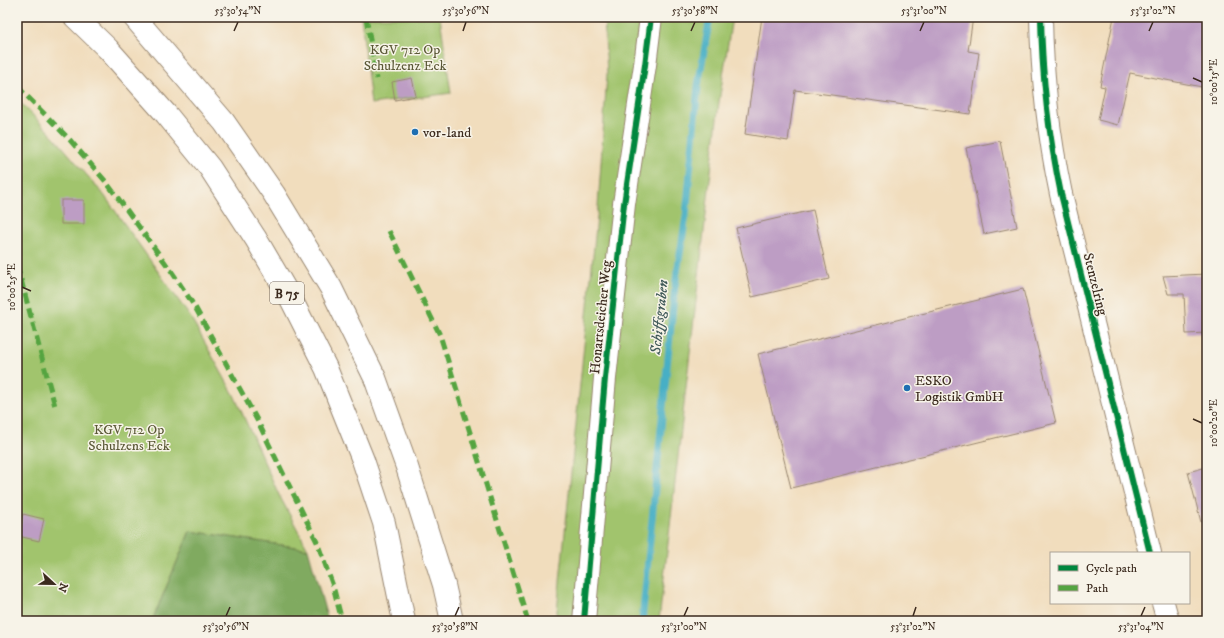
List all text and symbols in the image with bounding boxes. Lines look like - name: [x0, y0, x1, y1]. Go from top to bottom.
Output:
- text: 53°30'54"N: [215, 5, 261, 17]
- text: 53°30'56"N: [443, 5, 489, 17]
- text: 53°30'58"N: [672, 5, 718, 17]
- text: 53°31'00"N: [901, 5, 947, 17]
- text: 53°31'02"N: [1130, 5, 1176, 17]
- park label: KGV 712 Op Schulzenz Eck: [364, 41, 446, 75]
- text: 10°00'15"E: [1208, 59, 1220, 105]
- place label: vor-land: [422, 124, 471, 142]
- marker: vor-land: [410, 127, 420, 137]
- street label: Stenzelring: [1079, 251, 1112, 318]
- street label: Honartsdeicher Weg: [586, 259, 616, 375]
- text: 10°00'25"E: [6, 263, 18, 311]
- water label: Schiffsgraben: [646, 278, 673, 356]
- road number: B 75: [270, 282, 304, 304]
- place label: ESKO Logistik GmbH: [915, 372, 1004, 406]
- marker: ESKO Logistik GmbH: [902, 383, 912, 393]
- text: 10°00'20"E: [1208, 399, 1220, 447]
- park label: KGV 712 Op Schulzens Eck: [88, 421, 170, 455]
- legend: [1050, 552, 1190, 604]
- text: Cycle path: [1086, 561, 1138, 576]
- north arrow: [34, 564, 74, 604]
- text: N: [54, 581, 71, 594]
- text: Path: [1086, 581, 1109, 596]
- text: 53°30'56"N: [203, 621, 249, 633]
- text: 53°30'58"N: [432, 621, 478, 633]
- text: 53°31'00"N: [661, 621, 707, 633]
- text: 53°31'02"N: [890, 621, 936, 633]
- text: 53°31'04"N: [1118, 621, 1164, 633]

